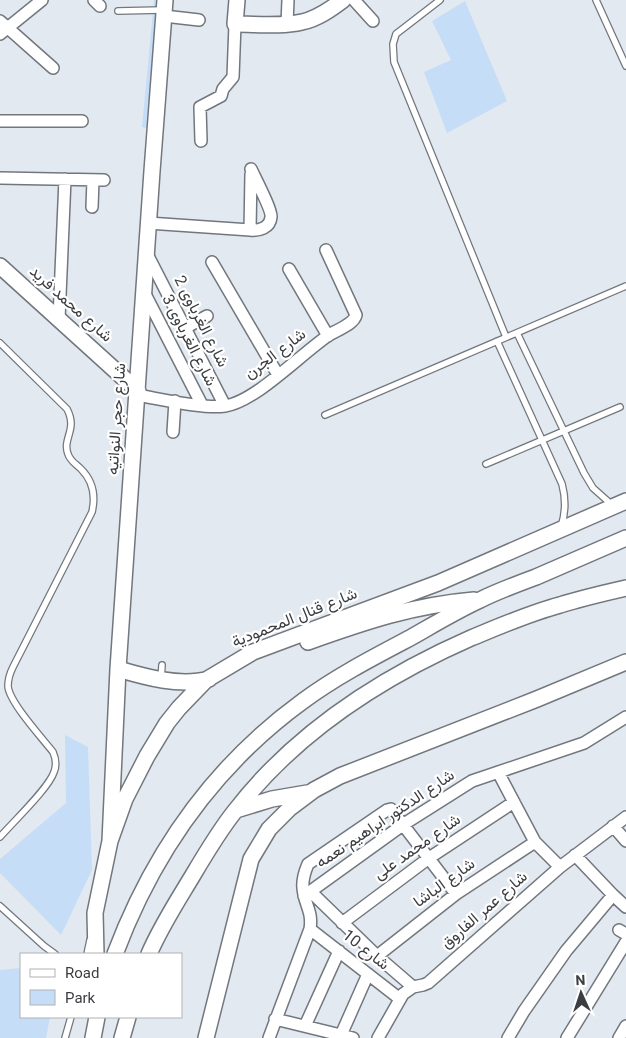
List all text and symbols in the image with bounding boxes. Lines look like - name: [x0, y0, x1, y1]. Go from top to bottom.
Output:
- street label: شارع محمد فريد: [23, 261, 117, 349]
- street label: شارع الغرباوى 2: [166, 272, 234, 372]
- street label: شارع الغرباوى 3: [154, 291, 222, 391]
- street label: شارع الجرن: [240, 323, 312, 387]
- street label: شارع حجر النواتيه: [102, 362, 134, 476]
- street label: شارع قنال المحمودية: [228, 582, 362, 656]
- street label: شارع الدكتور ابراهيم نعمه: [312, 764, 460, 876]
- street label: شارع محمد على: [369, 809, 467, 887]
- street label: شارع الباشا: [409, 853, 481, 915]
- street label: شارع عمر الفاروق: [436, 866, 534, 956]
- street label: شارع 10: [336, 924, 394, 978]
- legend: [20, 953, 182, 1018]
- text: Road: [65, 963, 99, 986]
- north arrow: [556, 968, 606, 1018]
- text: N: [575, 971, 586, 993]
- text: Park: [65, 988, 96, 1011]

